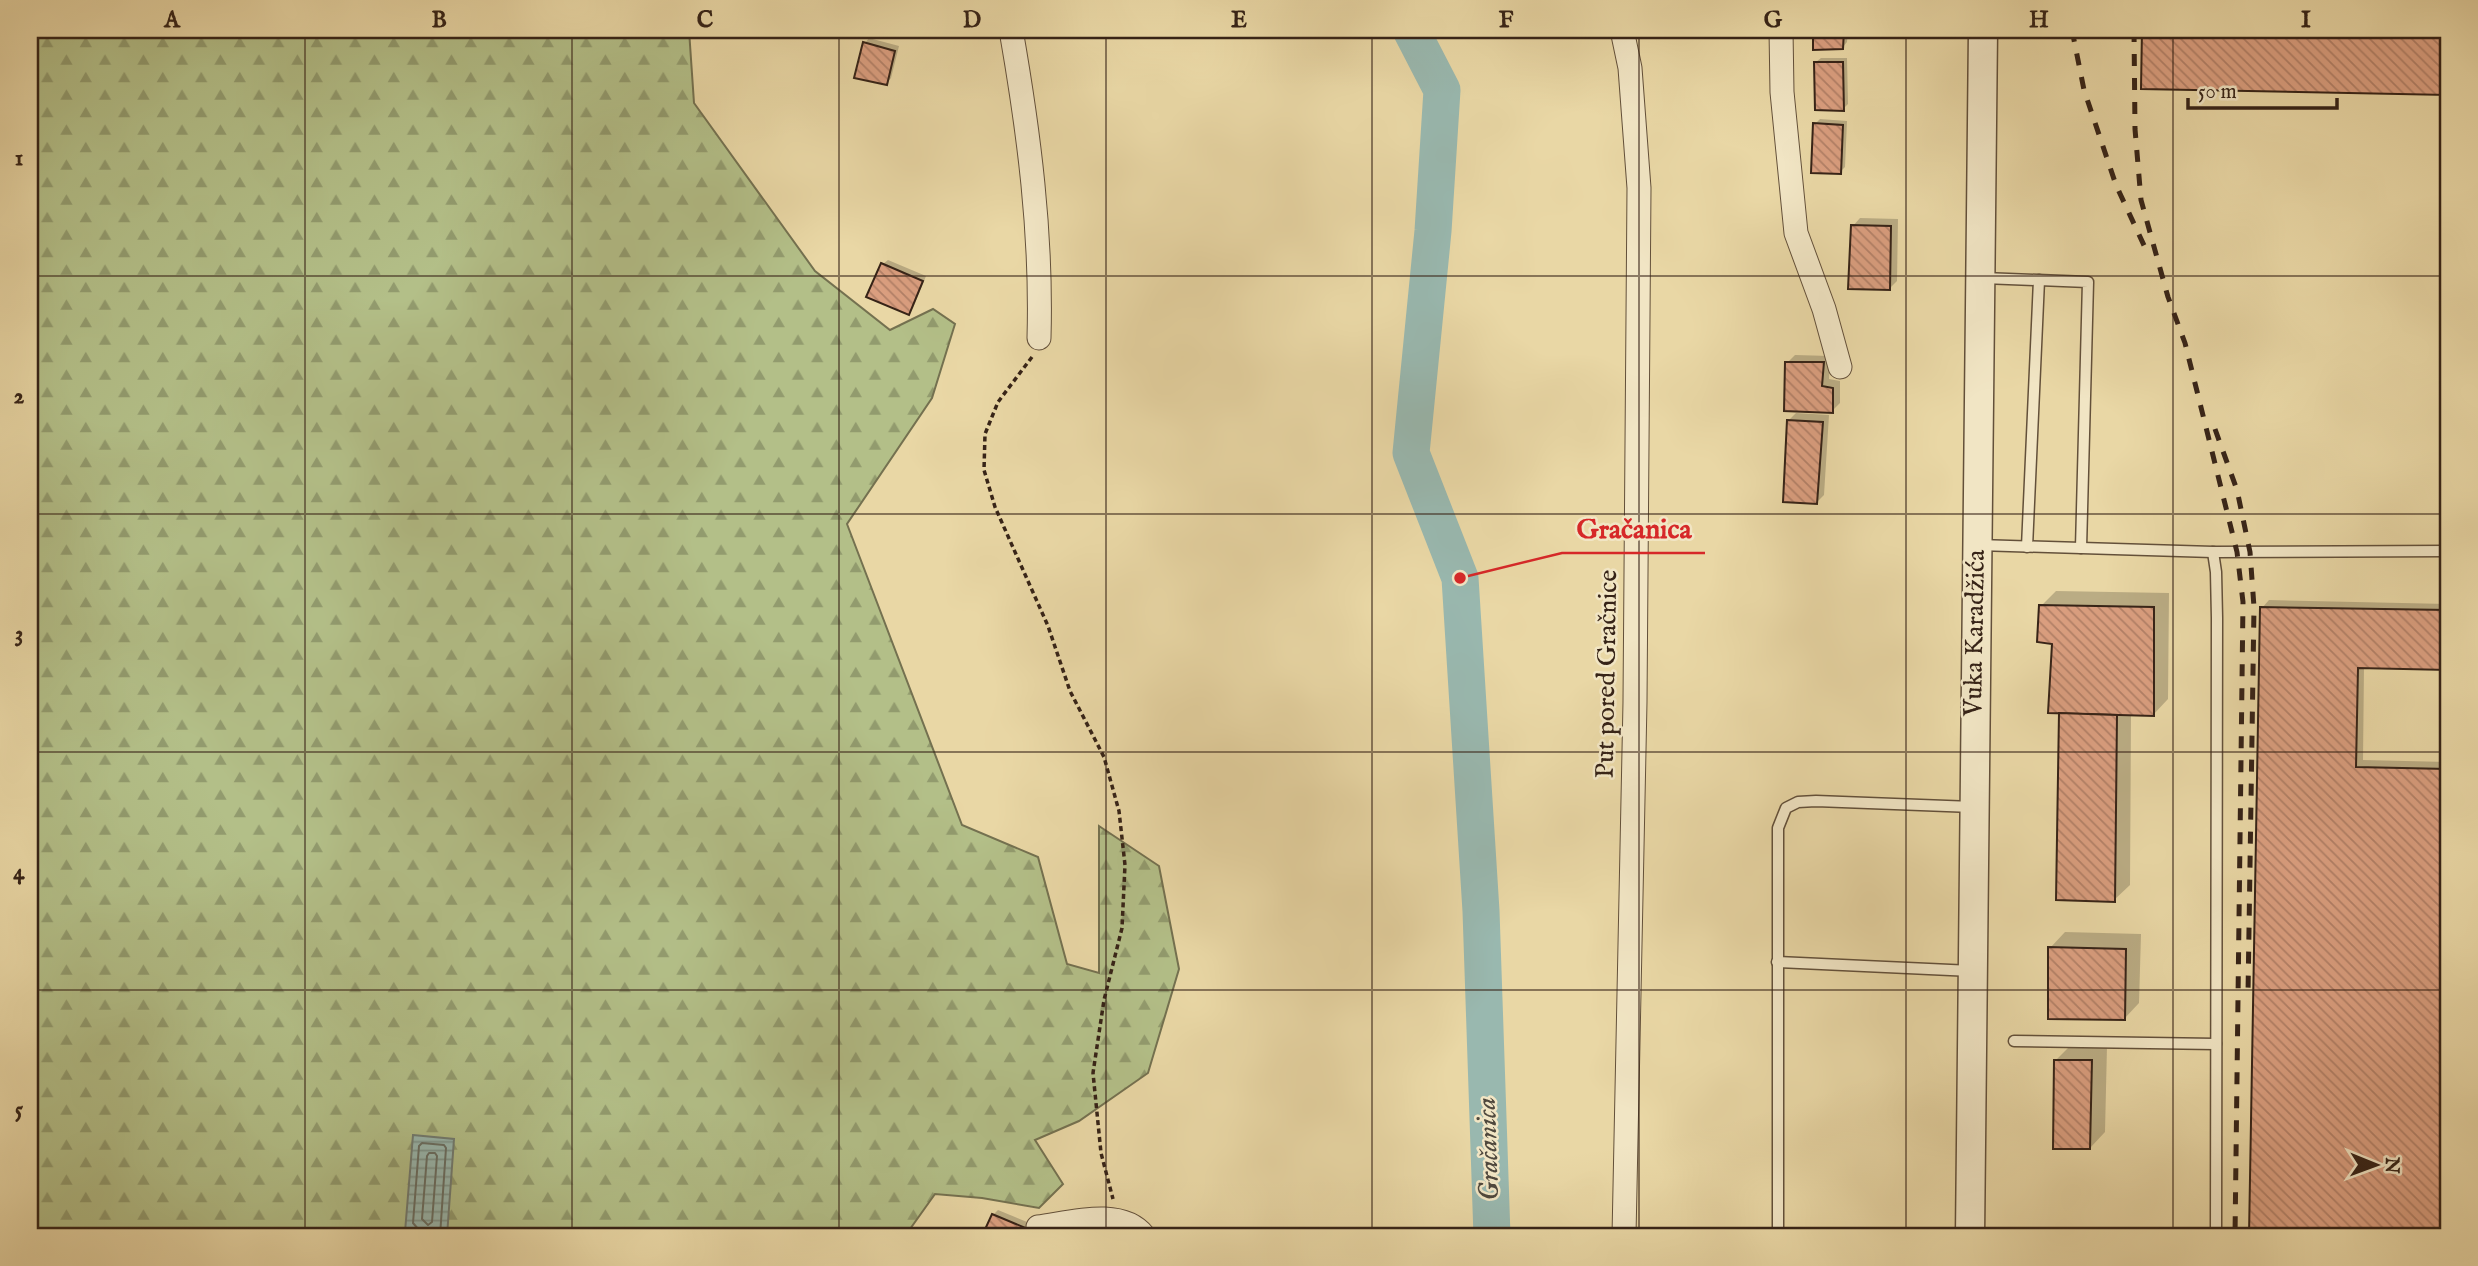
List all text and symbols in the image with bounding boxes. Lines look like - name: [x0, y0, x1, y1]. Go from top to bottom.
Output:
- text: A: [163, 6, 181, 35]
- text: B: [431, 6, 447, 35]
- text: C: [697, 6, 714, 35]
- text: D: [963, 6, 981, 35]
- text: E: [1231, 6, 1247, 35]
- text: F: [1499, 6, 1514, 35]
- text: G: [1764, 6, 1783, 35]
- text: H: [2029, 6, 2049, 35]
- text: I: [2301, 6, 2311, 35]
- scale bar: [2188, 66, 2336, 110]
- text: 50 m: [2198, 79, 2237, 106]
- text: 1: [15, 144, 23, 173]
- text: 2: [14, 382, 25, 411]
- callout: Gračanica: [1562, 504, 1705, 553]
- text: Gračanica: [1576, 513, 1692, 548]
- street label: Vuka Karadžića: [1957, 549, 1993, 718]
- street label: Put pored Gračnice: [1589, 569, 1625, 779]
- text: 3: [15, 620, 23, 649]
- text: 4: [13, 858, 25, 887]
- text: 5: [15, 1096, 24, 1125]
- water label: Gračanica: [1470, 1096, 1508, 1202]
- north arrow: [2342, 1130, 2412, 1200]
- text: N: [2379, 1156, 2403, 1174]

